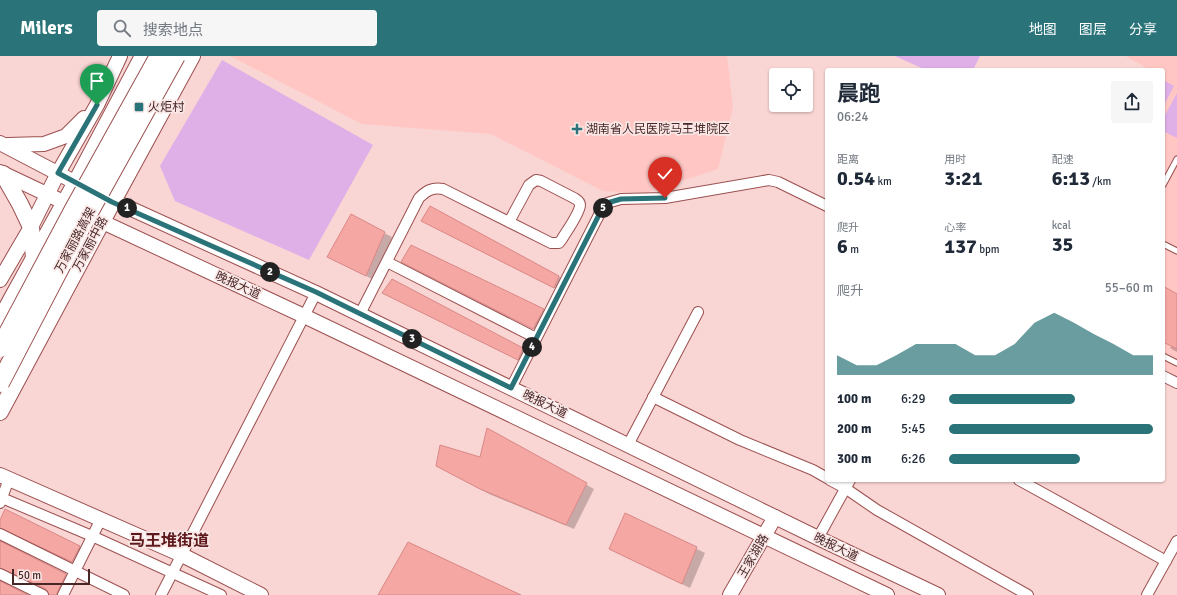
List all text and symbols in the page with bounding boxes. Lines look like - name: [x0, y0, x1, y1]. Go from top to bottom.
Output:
- search box: [97, 10, 377, 46]
- text: Milers: [20, 16, 73, 40]
- icon: search: [111, 17, 133, 39]
- text: 搜索地点: [143, 21, 203, 39]
- text: 地图: [1029, 21, 1057, 38]
- text: 图层: [1079, 21, 1107, 38]
- text: 分享: [1129, 21, 1157, 38]
- pin: [80, 64, 114, 105]
- map controls: [769, 68, 813, 112]
- button: locate: [769, 68, 813, 112]
- icon: arrive: [86, 70, 108, 92]
- text: 晨跑: [837, 80, 881, 107]
- button: share: [1111, 81, 1153, 123]
- place label: 火炬村: [148, 100, 185, 115]
- marker: 火炬村: [133, 101, 145, 113]
- text: 06:24: [837, 109, 869, 125]
- place label: 湖南省人民医院马王堆院区: [586, 122, 730, 137]
- marker: 湖南省人民医院马王堆院区: [571, 123, 583, 135]
- text: 距离: [837, 153, 859, 166]
- text: 用时: [944, 153, 966, 166]
- text: 配速: [1052, 153, 1074, 166]
- pin: [648, 157, 682, 198]
- icon: check: [654, 163, 676, 185]
- text: 0.54: [837, 166, 875, 191]
- text: 3:21: [944, 166, 983, 191]
- text: 6:13: [1052, 166, 1090, 191]
- text: km: [875, 175, 892, 188]
- text: /km: [1090, 175, 1111, 188]
- pin: 1: [117, 198, 137, 218]
- pin: 5: [593, 198, 613, 218]
- text: 1: [124, 201, 130, 214]
- text: 5: [600, 201, 606, 214]
- street label: 万家丽路高架: [52, 205, 99, 276]
- street label: 万家丽中路: [70, 214, 111, 274]
- text: kcal: [1052, 219, 1071, 232]
- text: 爬升: [837, 221, 859, 234]
- text: 心率: [944, 221, 966, 234]
- text: 35: [1052, 232, 1073, 257]
- text: 6: [837, 234, 848, 259]
- text: 137: [944, 234, 977, 259]
- text: m: [848, 243, 859, 256]
- text: bpm: [977, 243, 1000, 256]
- pin: 2: [260, 262, 280, 282]
- text: 2: [267, 265, 273, 278]
- street label: 晚报大道: [213, 269, 263, 302]
- text: 55–60 m: [1105, 280, 1153, 296]
- text: 爬升: [837, 283, 863, 299]
- pin: 3: [402, 329, 422, 349]
- text: 3: [409, 332, 415, 345]
- pin: 4: [522, 337, 542, 357]
- text: 4: [529, 340, 535, 353]
- street label: 晚报大道: [520, 387, 570, 422]
- text: 100 m: [837, 391, 871, 407]
- text: 6:29: [901, 391, 926, 407]
- text: 200 m: [837, 421, 871, 437]
- text: 5:45: [901, 421, 926, 437]
- text: 300 m: [837, 451, 871, 467]
- text: 6:26: [901, 451, 926, 467]
- street label: 晚报大道: [811, 530, 861, 565]
- district label: 马王堆街道: [129, 531, 209, 551]
- street label: 王家湖路: [735, 532, 772, 581]
- scale bar: [12, 567, 90, 586]
- text: 50 m: [18, 569, 41, 582]

